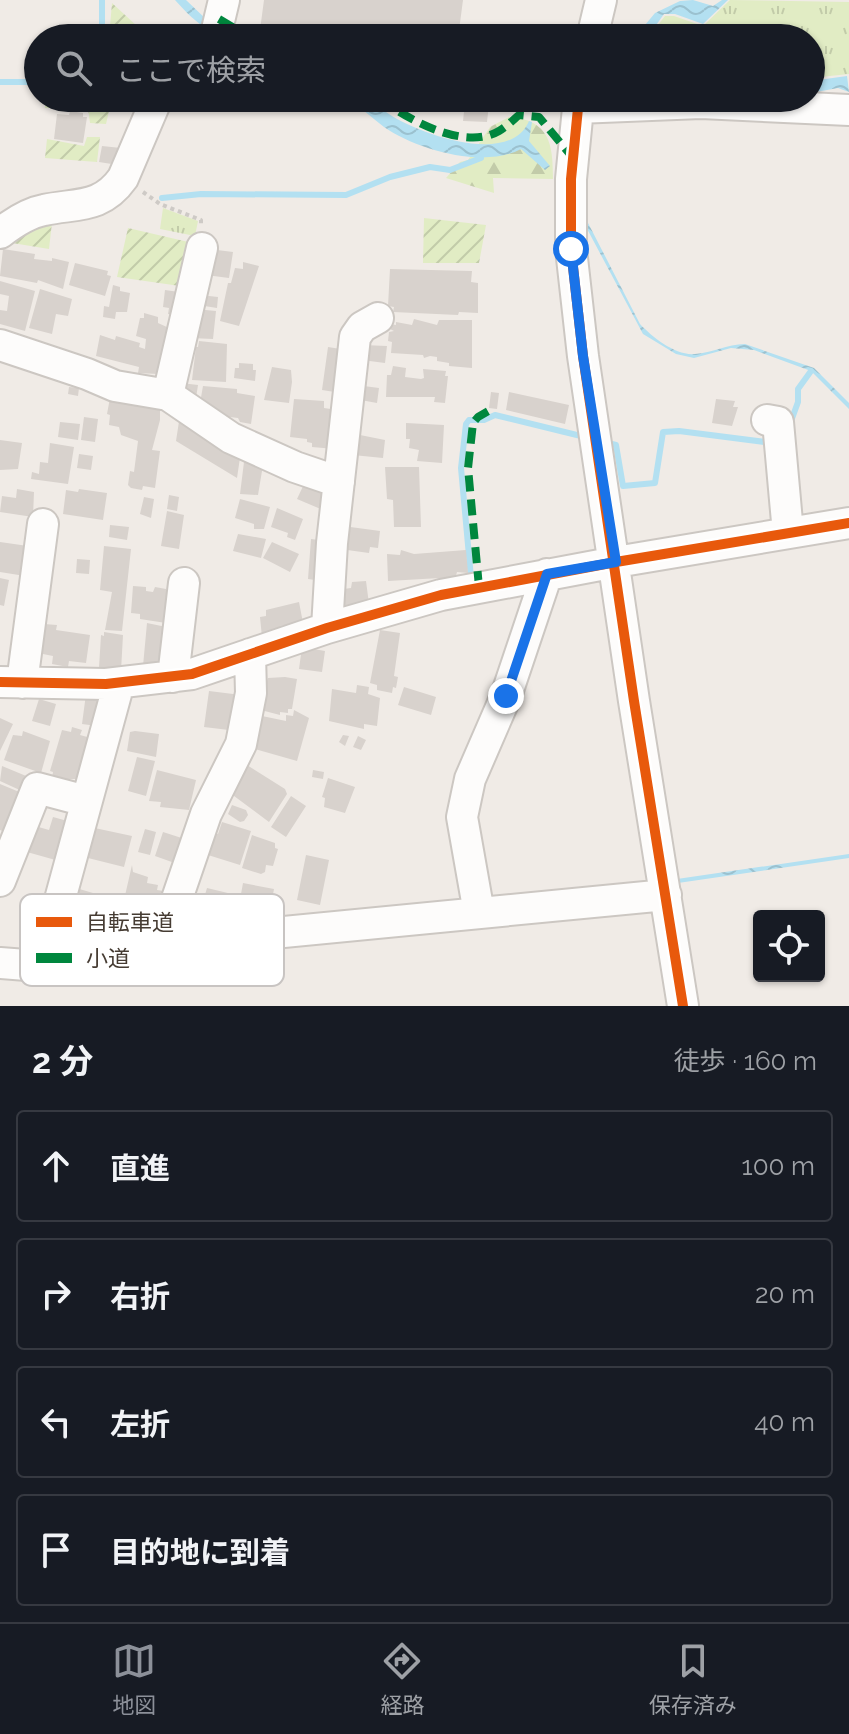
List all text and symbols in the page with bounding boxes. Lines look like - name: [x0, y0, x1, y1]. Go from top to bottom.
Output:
- search box: [24, 24, 825, 112]
- icon: search: [52, 46, 96, 90]
- text: ここで検索: [116, 53, 266, 88]
- route start: [553, 231, 589, 267]
- route end: [488, 678, 524, 714]
- legend: [20, 894, 284, 986]
- text: 自転車道: [86, 909, 174, 935]
- map controls: [753, 910, 825, 982]
- button: locate: [753, 910, 825, 982]
- text: 小道: [86, 945, 130, 971]
- text: 2 分: [32, 1041, 93, 1081]
- text: 徒歩 · 160 m: [674, 1046, 817, 1076]
- icon: ahead: [34, 1144, 78, 1188]
- text: 直進: [110, 1151, 170, 1186]
- text: 100 m: [742, 1151, 815, 1181]
- icon: right: [34, 1272, 78, 1316]
- text: 右折: [110, 1279, 170, 1314]
- text: 20 m: [755, 1279, 815, 1309]
- icon: left: [34, 1400, 78, 1444]
- text: 左折: [110, 1407, 170, 1442]
- text: 40 m: [754, 1407, 815, 1437]
- icon: arrive: [34, 1528, 78, 1572]
- text: 目的地に到着: [110, 1535, 290, 1570]
- tab: 地図: [112, 1639, 156, 1719]
- tab: 経路: [380, 1639, 425, 1719]
- tab: 保存済み: [649, 1639, 737, 1719]

